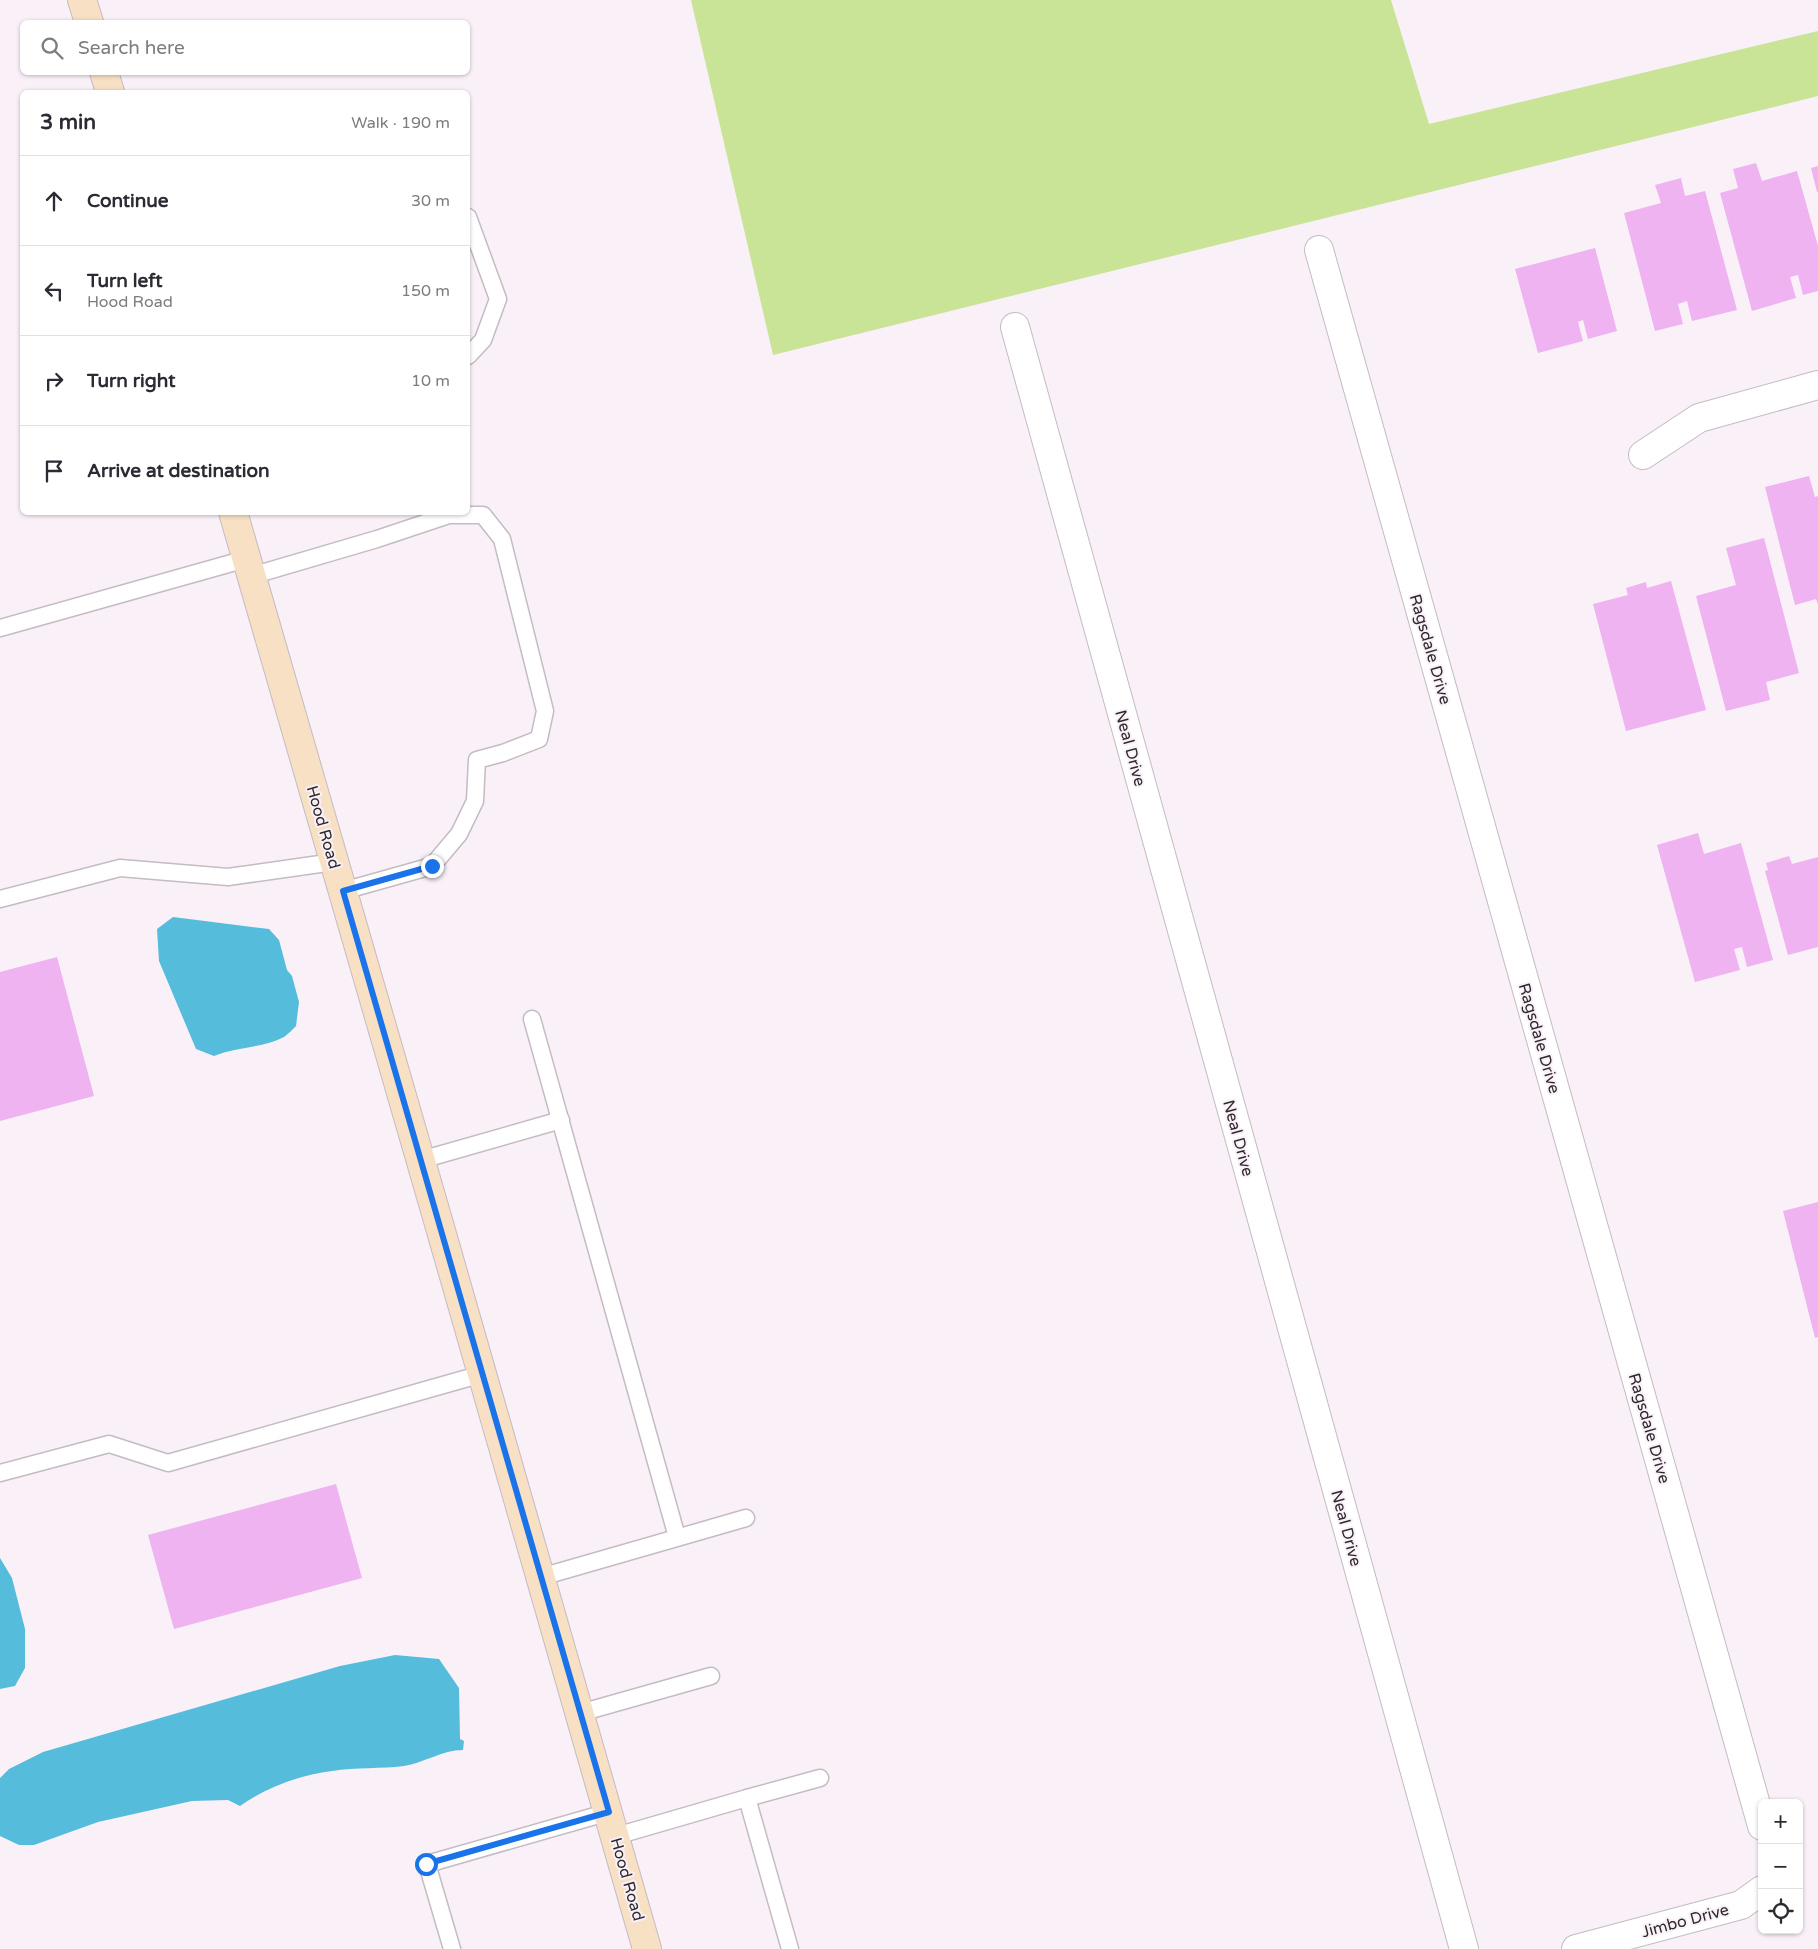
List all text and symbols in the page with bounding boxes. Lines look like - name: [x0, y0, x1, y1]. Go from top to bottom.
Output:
- search box: [20, 20, 470, 75]
- icon: search: [38, 34, 66, 62]
- text: Search here: [78, 37, 185, 59]
- text: 3 min: [40, 110, 96, 135]
- text: Walk · 190 m: [351, 113, 450, 133]
- icon: ahead: [40, 187, 68, 215]
- text: Continue: [87, 190, 169, 212]
- text: 30 m: [411, 191, 450, 211]
- text: Turn left: [87, 270, 163, 292]
- icon: left: [40, 277, 68, 305]
- text: 150 m: [401, 281, 450, 301]
- text: Hood Road: [87, 292, 173, 312]
- icon: right: [40, 367, 68, 395]
- text: Turn right: [87, 370, 175, 392]
- text: 10 m: [411, 371, 450, 391]
- icon: arrive: [40, 457, 68, 485]
- text: Arrive at destination: [87, 460, 270, 482]
- street label: Ragsdale Drive: [1405, 592, 1455, 707]
- street label: Neal Drive: [1110, 708, 1150, 789]
- street label: Hood Road: [302, 783, 344, 871]
- route end: [421, 855, 444, 878]
- street label: Ragsdale Drive: [1514, 981, 1564, 1096]
- street label: Neal Drive: [1218, 1098, 1258, 1179]
- street label: Ragsdale Drive: [1624, 1371, 1674, 1486]
- street label: Neal Drive: [1326, 1488, 1366, 1569]
- map controls: [1758, 1799, 1803, 1934]
- button: +: [1758, 1799, 1803, 1844]
- street label: Hood Road: [606, 1835, 648, 1923]
- button: −: [1758, 1844, 1803, 1889]
- route start: [415, 1853, 438, 1876]
- button: locate: [1758, 1889, 1803, 1934]
- street label: Jimbo Drive: [1639, 1900, 1731, 1942]

